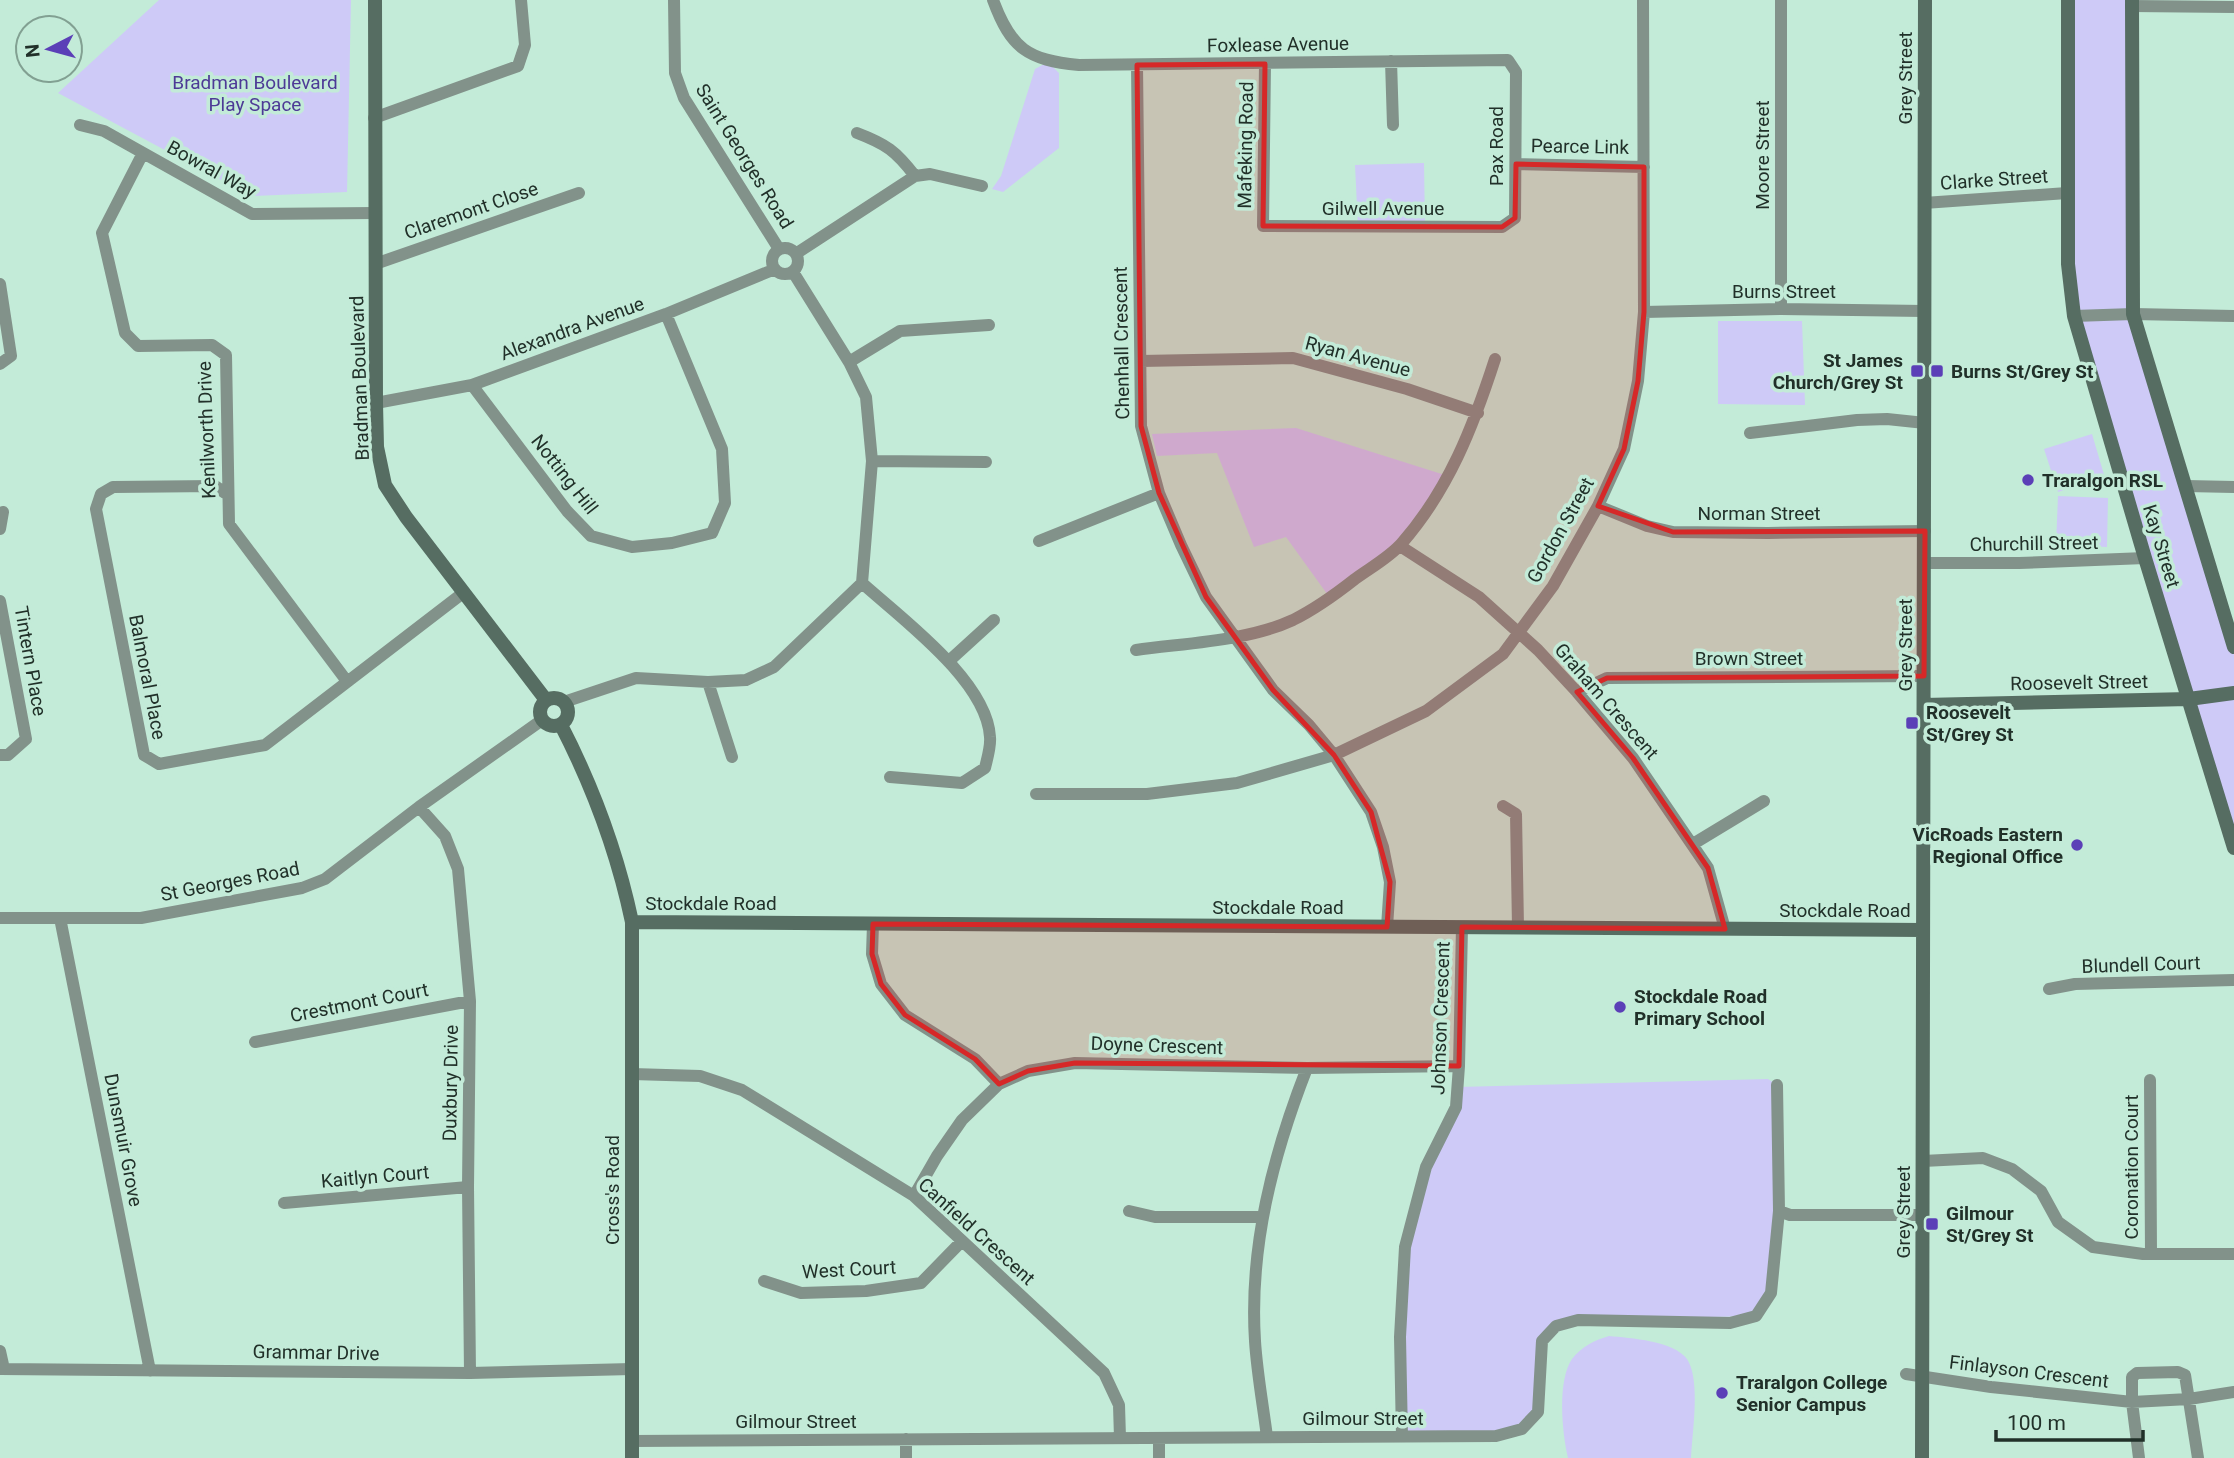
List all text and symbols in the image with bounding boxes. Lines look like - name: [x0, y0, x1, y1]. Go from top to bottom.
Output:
- north arrow: [14, 14, 84, 84]
- street label: Foxlease Avenue: [1207, 32, 1349, 57]
- street label: Grey Street: [1894, 32, 1917, 125]
- text: N: [20, 43, 45, 59]
- park label: Bradman Boulevard Play Space: [172, 71, 338, 116]
- street label: Saint Georges Road: [691, 80, 798, 233]
- street label: Mafeking Road: [1233, 81, 1258, 209]
- street label: Moore Street: [1751, 100, 1774, 210]
- street label: Pax Road: [1485, 106, 1508, 186]
- street label: Pearce Link: [1531, 134, 1630, 159]
- street label: Bowral Way: [163, 136, 260, 203]
- street label: Clarke Street: [1939, 164, 2049, 195]
- street label: Claremont Close: [401, 177, 541, 244]
- street label: Gilwell Avenue: [1322, 197, 1444, 220]
- street label: Chenhall Crescent: [1109, 266, 1134, 420]
- street label: Burns Street: [1732, 280, 1836, 303]
- street label: Alexandra Avenue: [497, 292, 647, 365]
- street label: Bradman Boulevard: [345, 295, 374, 461]
- street label: Ryan Avenue: [1303, 331, 1413, 382]
- place label: St James Church/Grey St: [1773, 349, 1904, 394]
- place label: Burns St/Grey St: [1951, 360, 2094, 383]
- street label: Kenilworth Drive: [193, 361, 220, 499]
- marker: St James Church/Grey St: [1909, 363, 1925, 379]
- marker: Burns St/Grey St: [1929, 363, 1945, 379]
- street label: Notting Hill: [526, 430, 603, 519]
- place label: Traralgon RSL: [2042, 469, 2163, 492]
- marker: Traralgon RSL: [2020, 472, 2036, 488]
- street label: Gordon Street: [1522, 474, 1599, 587]
- street label: Norman Street: [1697, 502, 1821, 525]
- street label: Kay Street: [2138, 502, 2185, 591]
- street label: Churchill Street: [1969, 531, 2099, 556]
- street label: Grey Street: [1894, 599, 1917, 692]
- street label: Tintern Place: [10, 604, 52, 718]
- street label: Balmoral Place: [124, 613, 171, 742]
- street label: Graham Crescent: [1550, 638, 1663, 764]
- street label: Brown Street: [1695, 647, 1803, 670]
- street label: Roosevelt Street: [2010, 670, 2148, 695]
- place label: Roosevelt St/Grey St: [1926, 701, 2014, 746]
- marker: Roosevelt St/Grey St: [1904, 715, 1920, 731]
- place label: VicRoads Eastern Regional Office: [1913, 823, 2063, 868]
- marker: VicRoads Eastern Regional Office: [2069, 837, 2085, 853]
- street label: St Georges Road: [159, 857, 302, 906]
- street label: Stockdale Road: [645, 892, 777, 915]
- street label: Stockdale Road: [1212, 896, 1344, 919]
- street label: Stockdale Road: [1779, 899, 1911, 922]
- street label: Johnson Crescent: [1426, 941, 1455, 1095]
- street label: Blundell Court: [2081, 951, 2201, 978]
- street label: Crestmont Court: [288, 978, 430, 1027]
- place label: Stockdale Road Primary School: [1634, 985, 1767, 1030]
- marker: Stockdale Road Primary School: [1612, 999, 1628, 1015]
- street label: Duxbury Drive: [438, 1025, 463, 1141]
- street label: Doyne Crescent: [1090, 1032, 1224, 1059]
- street label: Dunsmuir Grove: [99, 1072, 148, 1209]
- street label: Coronation Court: [2120, 1095, 2143, 1239]
- street label: Cross's Road: [601, 1135, 624, 1245]
- street label: Kaitlyn Court: [320, 1160, 430, 1193]
- street label: Grey Street: [1892, 1166, 1915, 1259]
- street label: Canfield Crescent: [914, 1173, 1040, 1290]
- place label: Gilmour St/Grey St: [1946, 1202, 2034, 1247]
- marker: Gilmour St/Grey St: [1924, 1216, 1940, 1232]
- street label: West Court: [801, 1256, 897, 1283]
- street label: Grammar Drive: [252, 1340, 380, 1365]
- street label: Finlayson Crescent: [1948, 1350, 2110, 1393]
- place label: Traralgon College Senior Campus: [1736, 1371, 1887, 1416]
- marker: Traralgon College Senior Campus: [1714, 1385, 1730, 1401]
- scale bar: [1996, 1398, 2143, 1442]
- street label: Gilmour Street: [1302, 1407, 1424, 1430]
- street label: Gilmour Street: [735, 1410, 857, 1433]
- text: 100 m: [2007, 1411, 2066, 1435]

